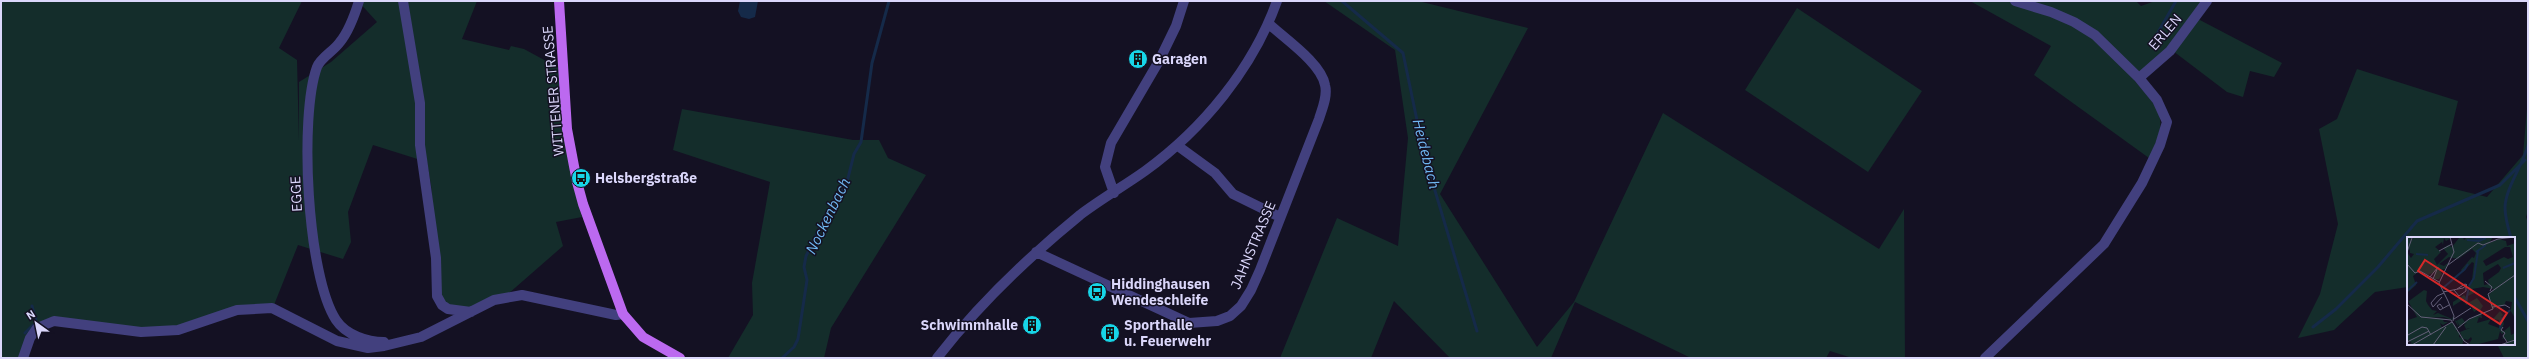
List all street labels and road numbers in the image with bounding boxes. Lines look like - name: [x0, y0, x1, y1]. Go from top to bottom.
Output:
- street label: ERLEN: [2144, 10, 2186, 54]
- street label: WITTENER STRASSE: [538, 25, 568, 157]
- street label: EGGE: [286, 176, 306, 212]
- street label: JAHNSTRASSE: [1226, 198, 1280, 292]

